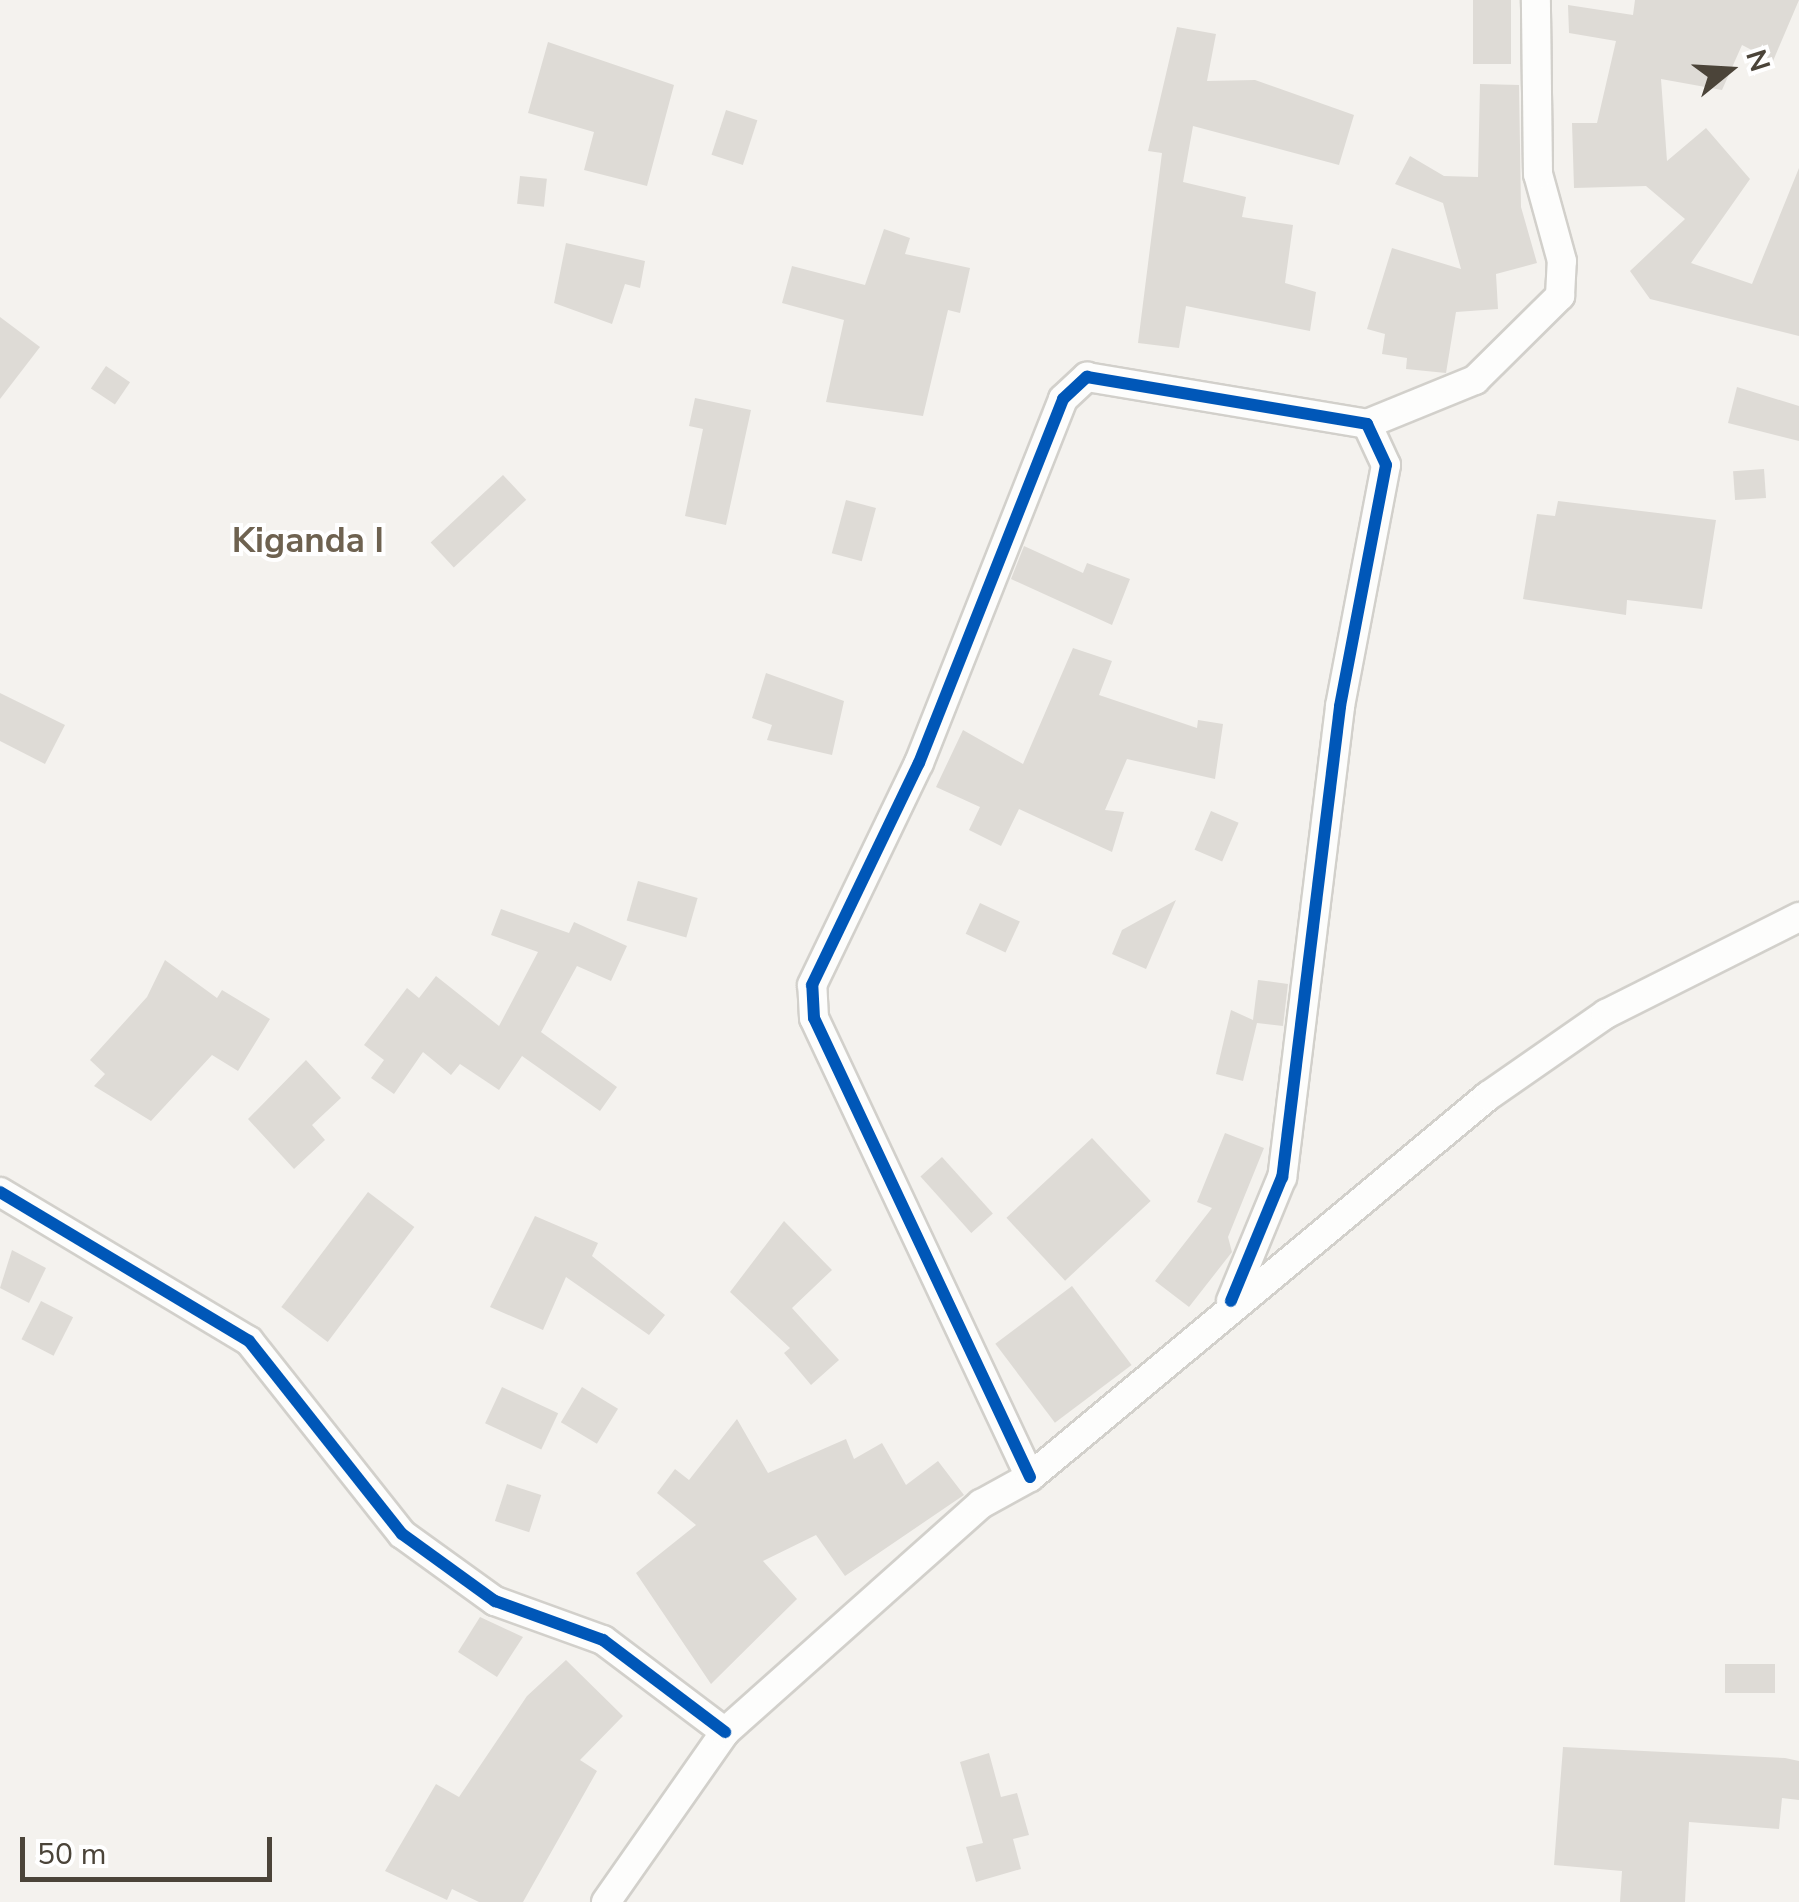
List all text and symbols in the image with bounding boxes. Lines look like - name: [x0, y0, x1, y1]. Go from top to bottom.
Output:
- north arrow: [1679, 20, 1779, 120]
- text: N: [1736, 45, 1779, 77]
- district label: Kiganda I: [232, 520, 384, 562]
- scale bar: [25, 1817, 278, 1879]
- text: 50 m: [37, 1834, 106, 1875]

